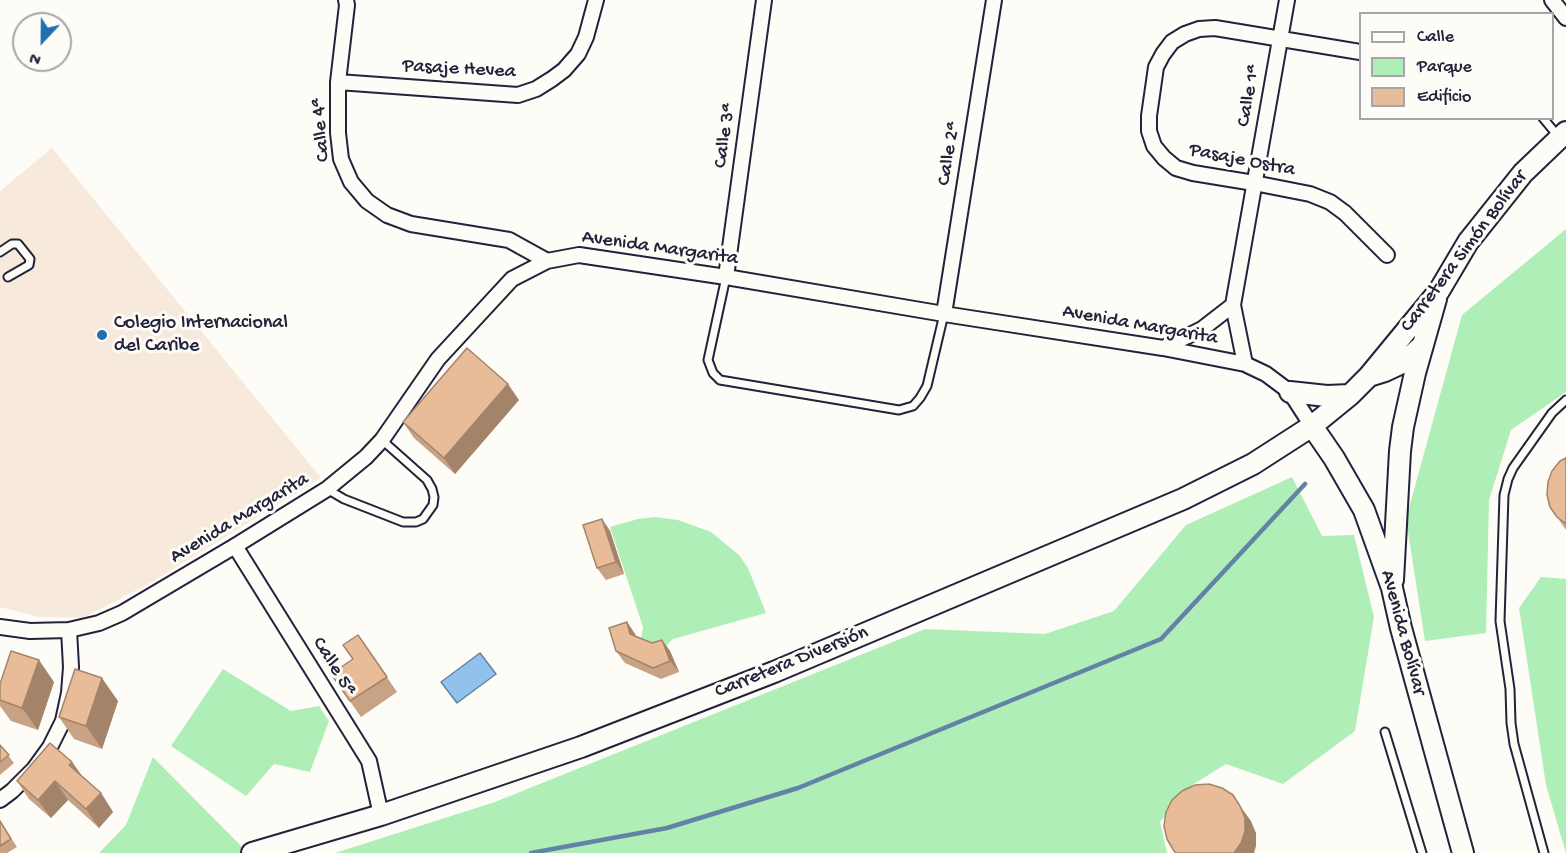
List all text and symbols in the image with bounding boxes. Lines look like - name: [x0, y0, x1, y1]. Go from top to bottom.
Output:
- north arrow: [12, 12, 72, 72]
- legend: [1359, 12, 1554, 120]
- text: Calle: [1417, 27, 1454, 48]
- text: N: [27, 47, 44, 68]
- street label: Pasaje Hevea: [402, 55, 516, 85]
- text: Parque: [1417, 57, 1472, 78]
- street label: Calle 1ª: [1233, 63, 1267, 129]
- text: Edificio: [1417, 87, 1471, 108]
- street label: Calle 4ª: [307, 97, 337, 163]
- street label: Calle 3ª: [710, 102, 742, 170]
- street label: Calle 2ª: [933, 120, 967, 188]
- street label: Pasaje Ostra: [1187, 139, 1297, 183]
- street label: Carretera Simón Bolívar: [1396, 166, 1534, 338]
- street label: Avenida Margarita: [580, 226, 740, 272]
- street label: Avenida Margarita: [1060, 301, 1220, 351]
- place label: Colegio Internacional del Caribe: [114, 312, 288, 359]
- marker: Colegio Internacional del Caribe: [95, 328, 109, 342]
- street label: Avenida Margarita: [166, 468, 314, 570]
- street label: Avenida Bolívar: [1374, 568, 1430, 698]
- street label: Carretera Diversión: [712, 621, 872, 705]
- street label: Calle 5ª: [306, 633, 360, 701]

